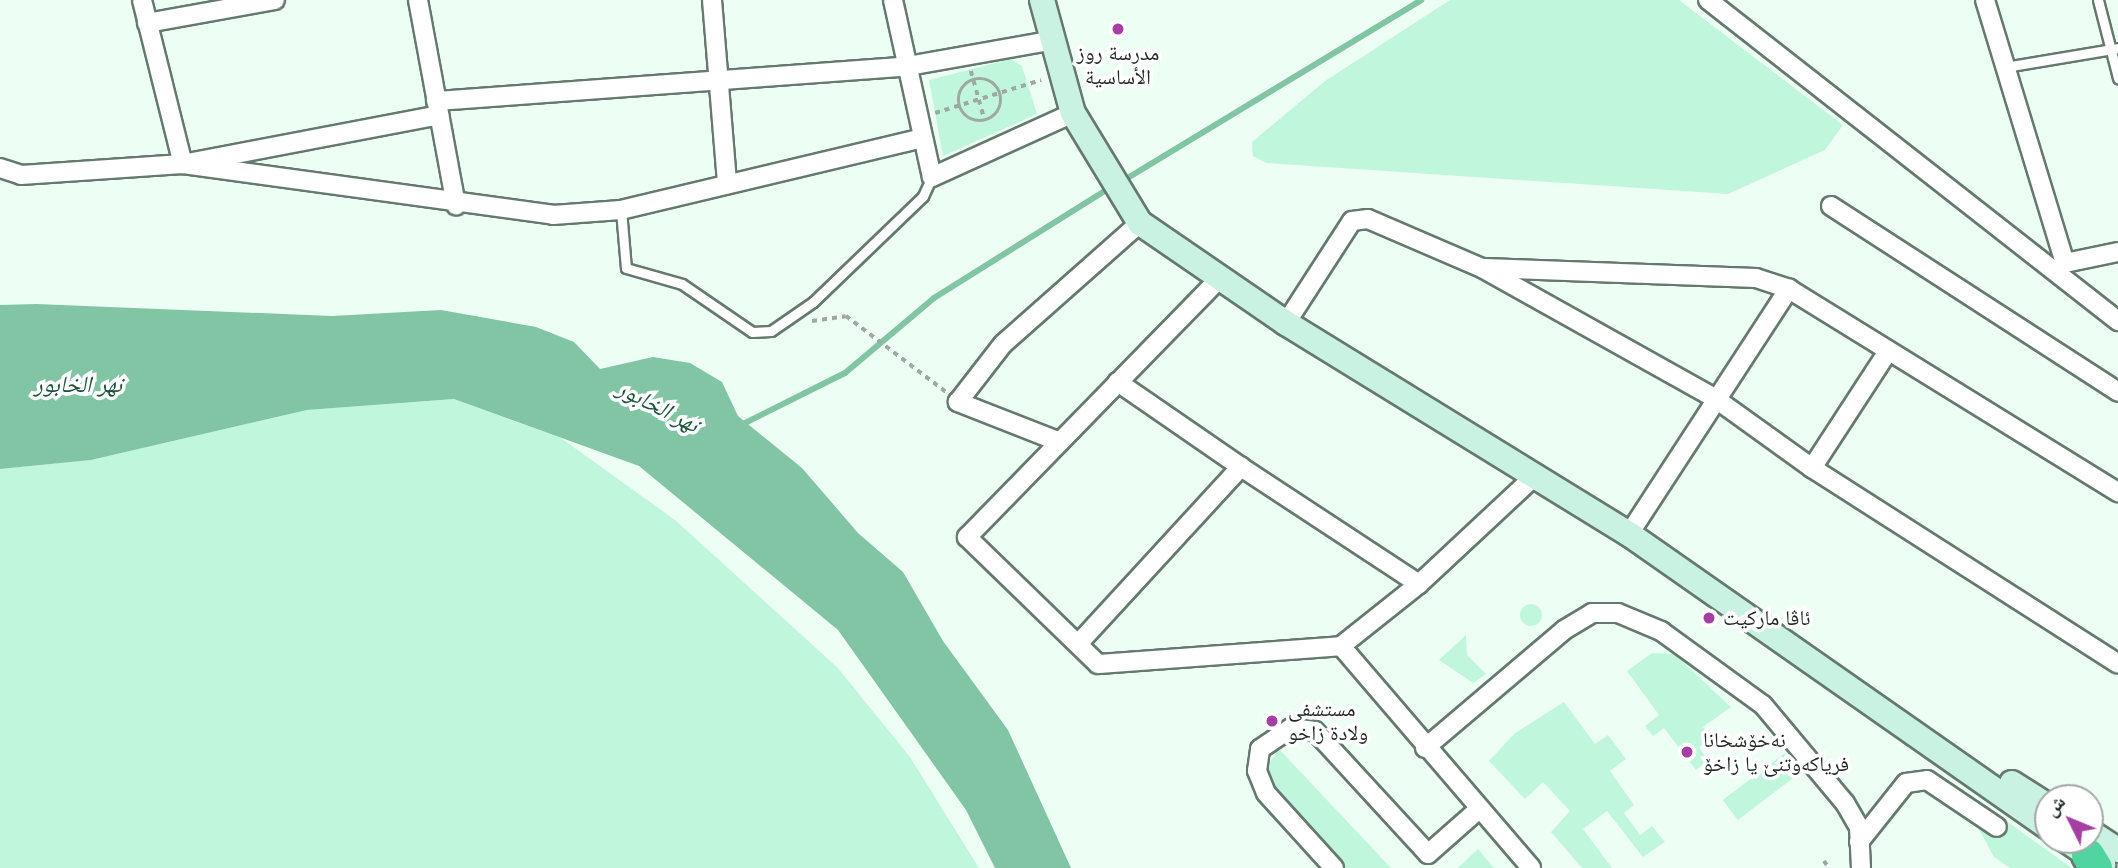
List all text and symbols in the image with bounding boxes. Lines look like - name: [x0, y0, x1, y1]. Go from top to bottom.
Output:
- marker: مدرسة روز الأساسية: [1110, 21, 1126, 37]
- place label: مدرسة روز الأساسية: [1077, 40, 1159, 90]
- water label: نهر الخابور: [34, 370, 122, 398]
- water label: نهر الخابور: [612, 374, 704, 438]
- place label: ئاڤا ماركيت: [1723, 605, 1810, 631]
- marker: ئاڤا ماركيت: [1701, 610, 1717, 626]
- place label: مستشفى ولادة زاخو: [1288, 696, 1368, 746]
- marker: مستشفى ولادة زاخو: [1262, 711, 1282, 731]
- place label: نه‌خۆشخانا فرياكه‌وتنێ يا زاخۆ: [1703, 727, 1849, 777]
- marker: نه‌خۆشخانا فرياكه‌وتنێ يا زاخۆ: [1677, 742, 1697, 762]
- north arrow: [2034, 784, 2104, 854]
- text: ش: [2040, 791, 2069, 820]

